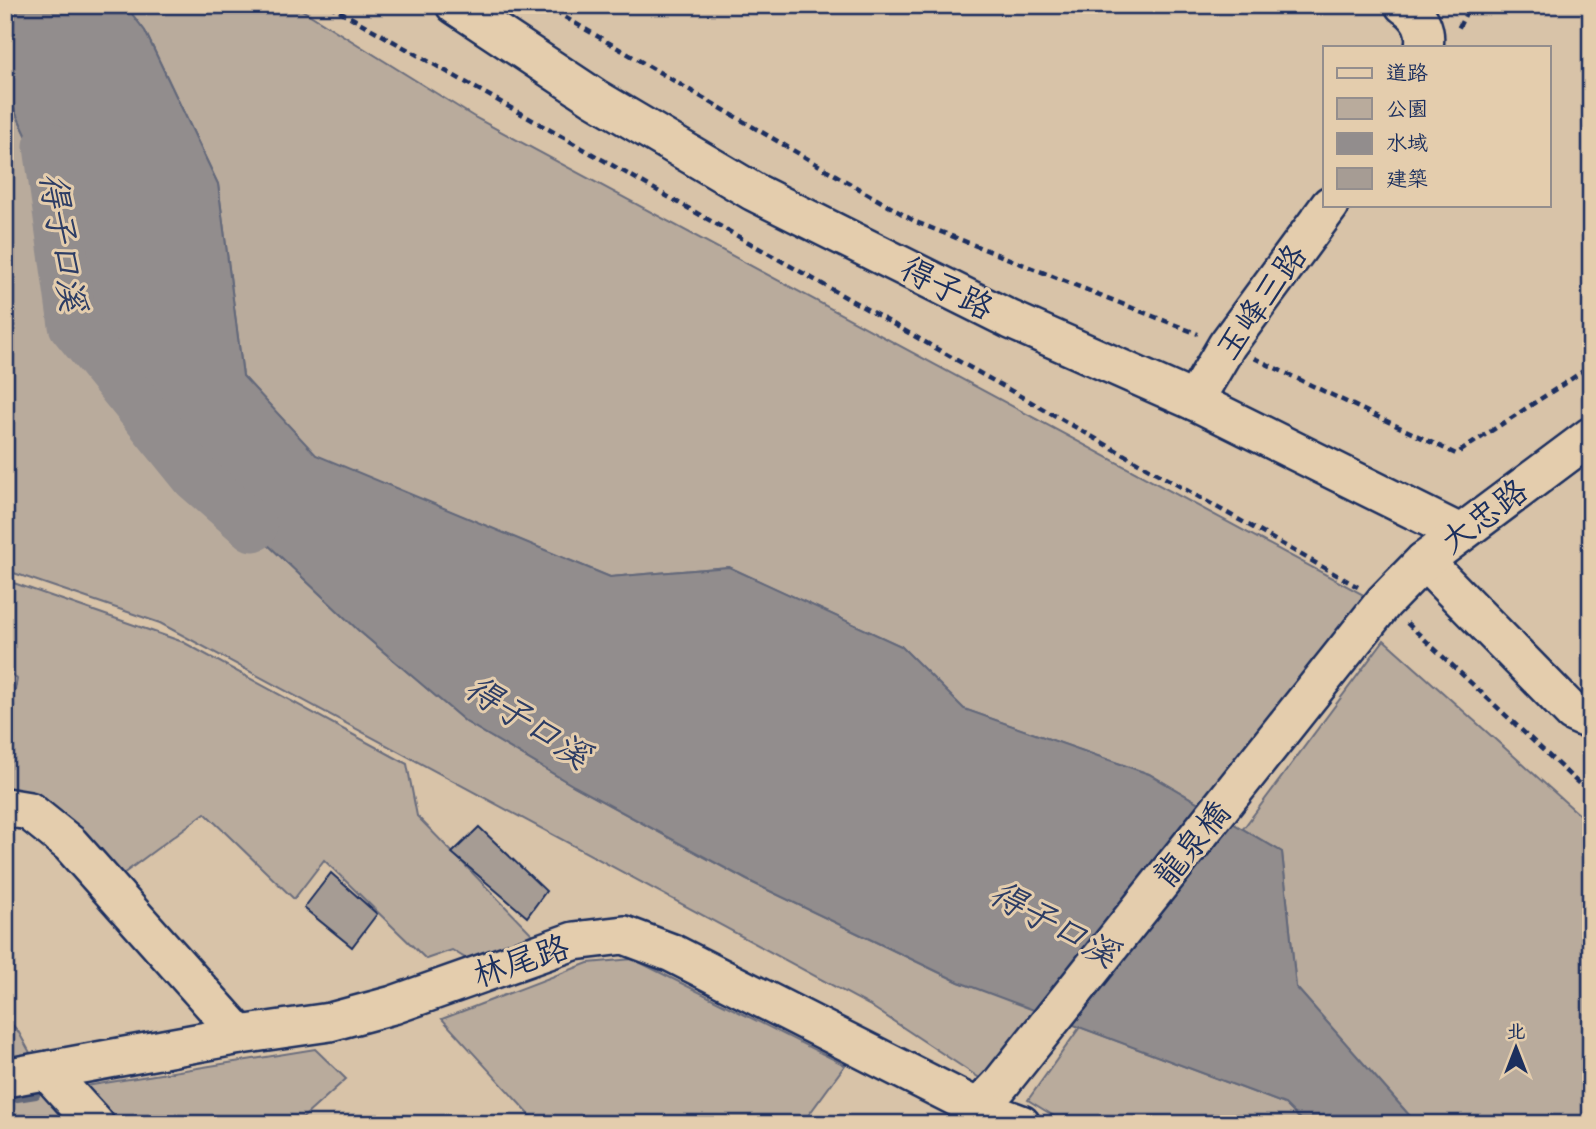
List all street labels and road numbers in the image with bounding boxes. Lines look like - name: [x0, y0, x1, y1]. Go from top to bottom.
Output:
- street label: 玉峰三路: [1206, 236, 1316, 368]
- street label: 得子路: [893, 247, 1001, 329]
- street label: 大忠路: [1432, 469, 1536, 563]
- street label: 龍泉橋: [1145, 792, 1239, 896]
- street label: 林尾路: [467, 926, 575, 996]

